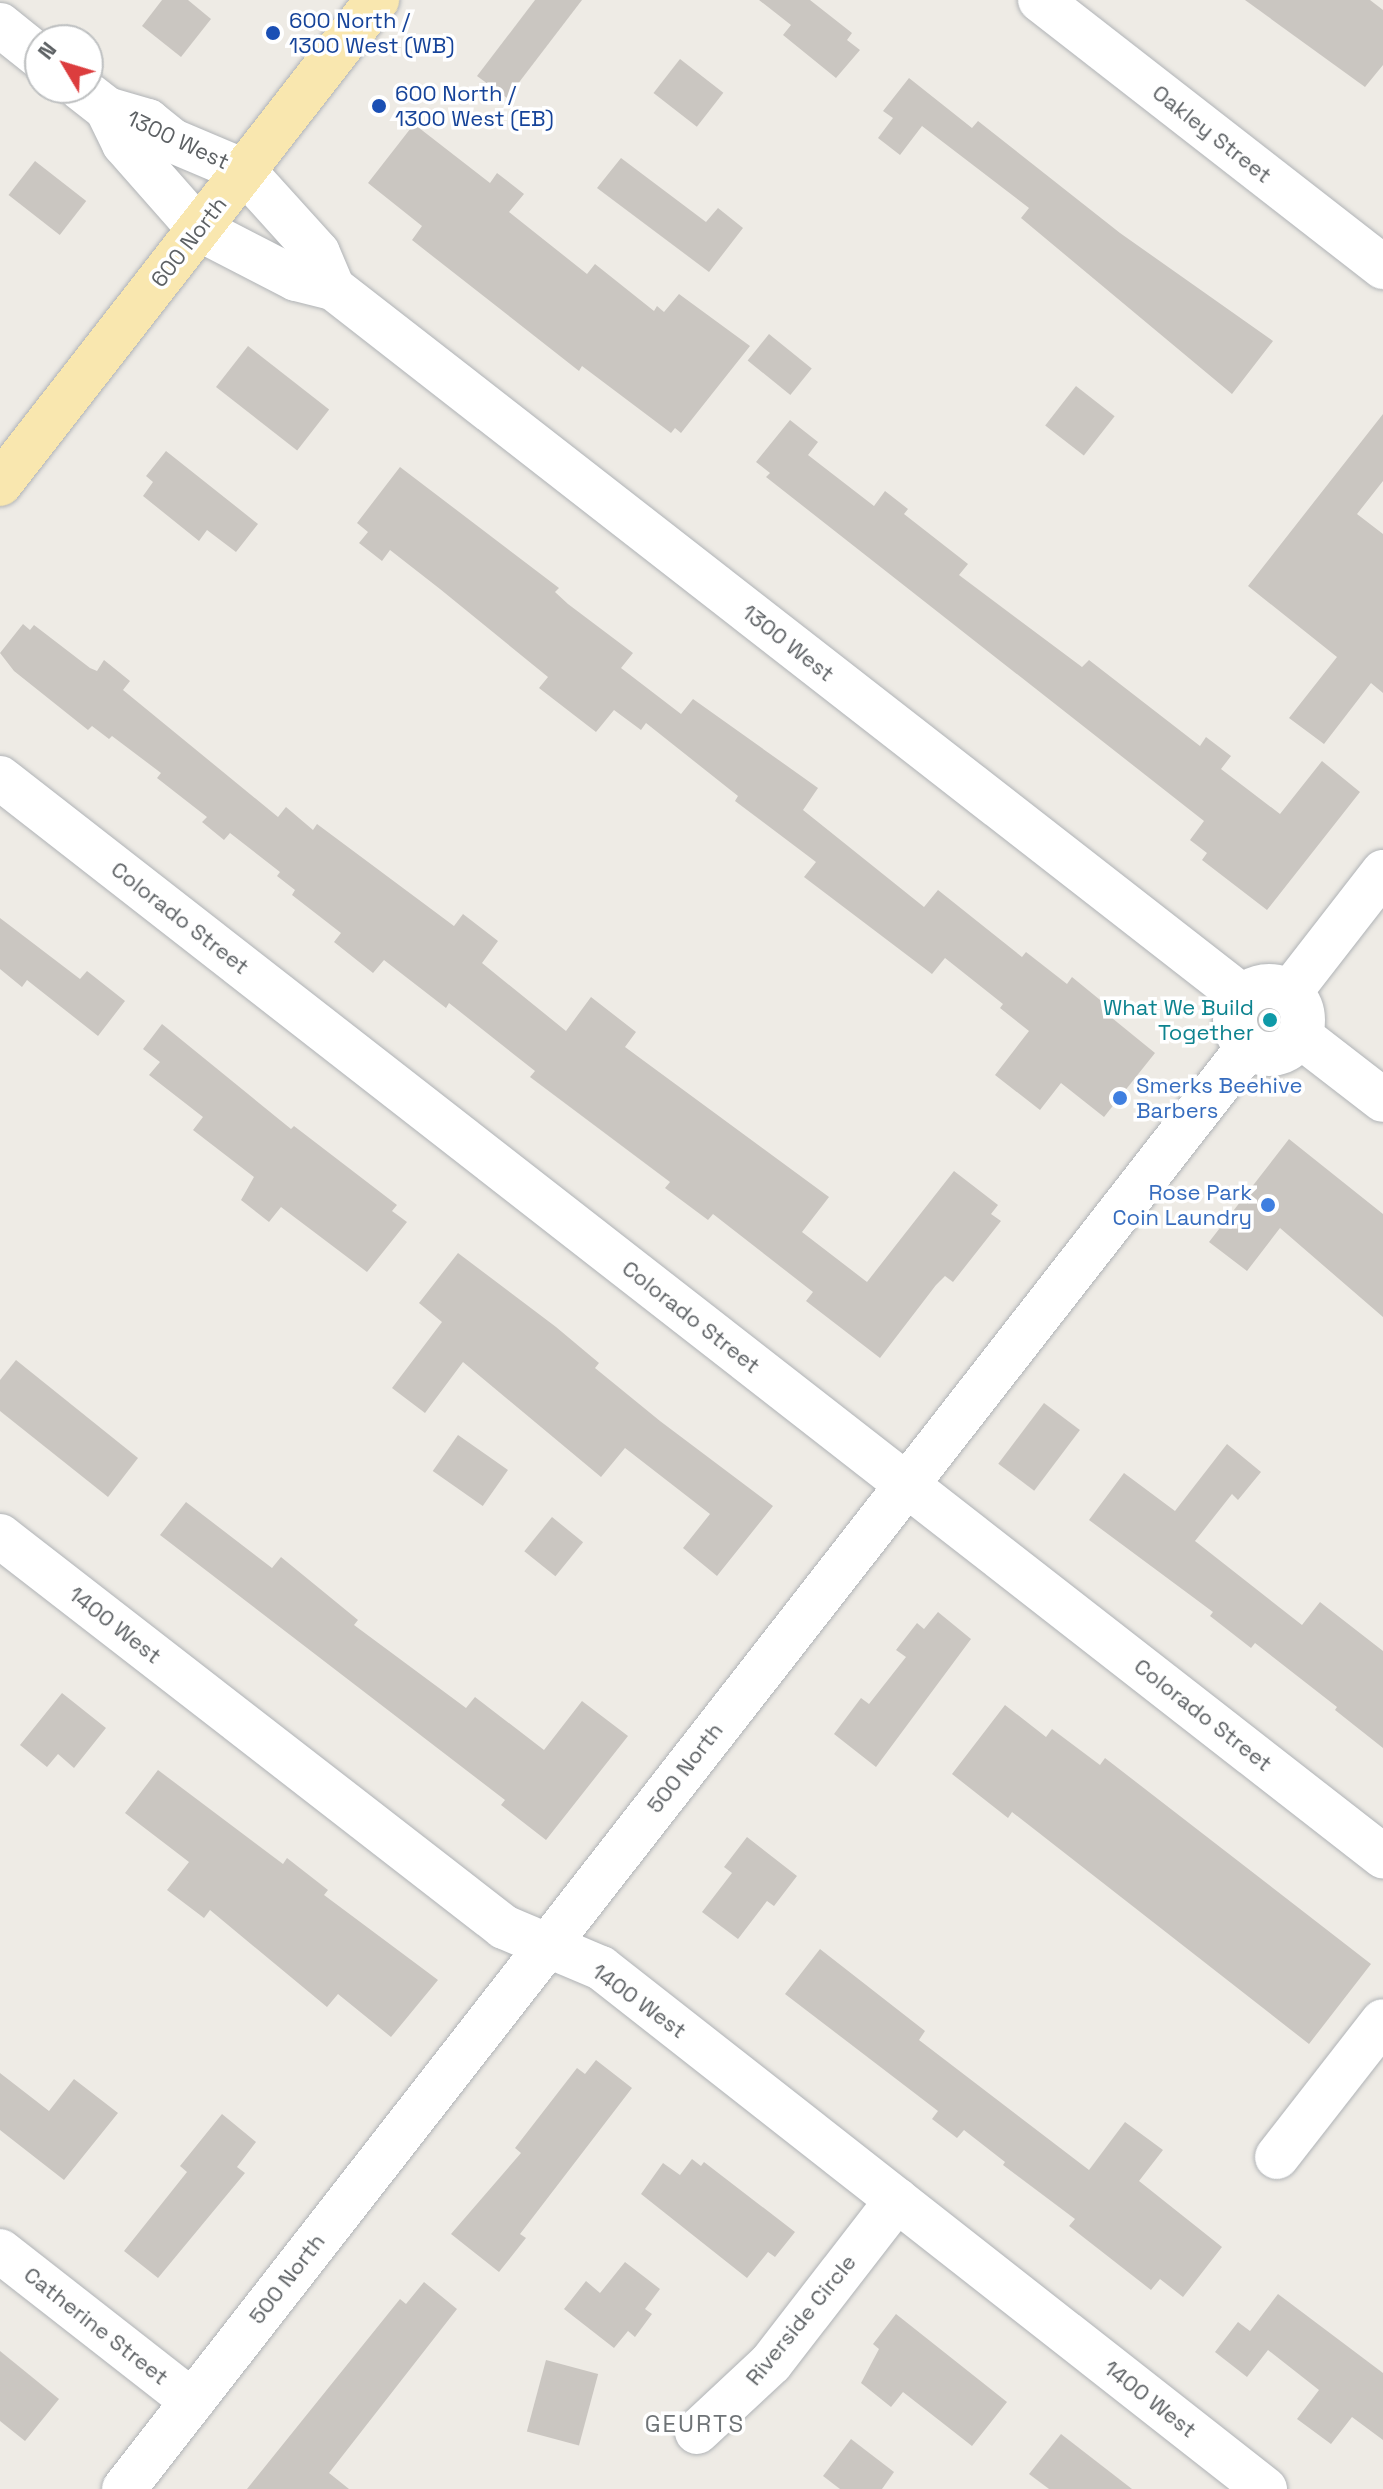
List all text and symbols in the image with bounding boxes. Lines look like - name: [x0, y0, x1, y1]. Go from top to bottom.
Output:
- place label: 600 North / 1300 West (WB): [289, 7, 455, 58]
- north arrow: [24, 24, 104, 104]
- marker: 600 North / 1300 West (WB): [264, 24, 282, 42]
- text: N: [31, 36, 62, 65]
- street label: Oakley Street: [1147, 79, 1277, 189]
- place label: 600 North / 1300 West (EB): [395, 80, 554, 132]
- marker: 600 North / 1300 West (EB): [370, 97, 388, 115]
- street label: 1300 West: [123, 105, 233, 175]
- street label: 600 North: [146, 192, 232, 292]
- street label: 1300 West: [737, 599, 839, 687]
- street label: Colorado Street: [106, 856, 254, 980]
- place label: What We Build Together: [1103, 994, 1254, 1046]
- marker: What We Build Together: [1261, 1011, 1279, 1029]
- place label: Smerks Beehive Barbers: [1136, 1072, 1302, 1124]
- marker: Smerks Beehive Barbers: [1111, 1089, 1129, 1107]
- place label: Rose Park Coin Laundry: [1112, 1179, 1252, 1230]
- marker: Rose Park Coin Laundry: [1259, 1196, 1277, 1214]
- street label: Colorado Street: [617, 1255, 765, 1379]
- street label: 1400 West: [63, 1581, 167, 1669]
- street label: Colorado Street: [1129, 1653, 1277, 1777]
- street label: 500 North: [642, 1718, 728, 1818]
- street label: 1400 West: [587, 1958, 691, 2044]
- street label: 500 North: [244, 2229, 330, 2329]
- street label: Riverside Circle: [740, 2249, 862, 2391]
- street label: Catherine Street: [19, 2261, 173, 2391]
- street label: 1400 West: [1098, 2355, 1202, 2443]
- district label: GEURTS: [645, 2410, 745, 2438]

